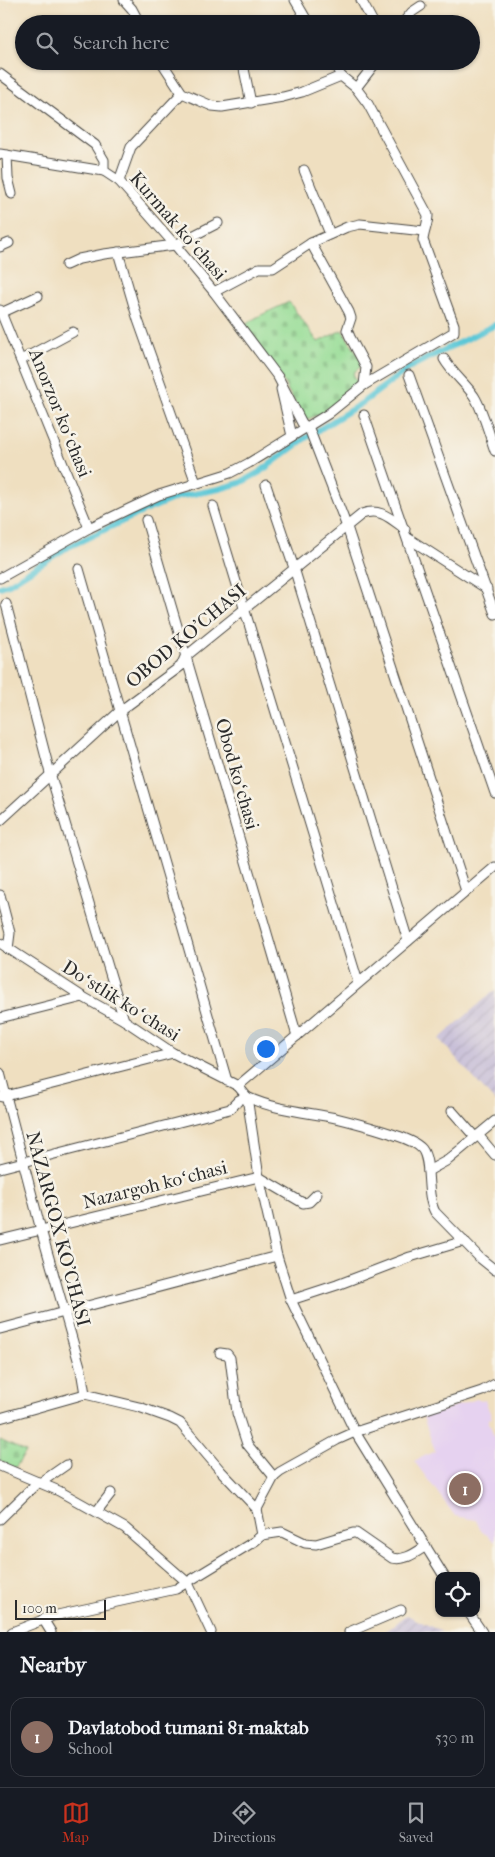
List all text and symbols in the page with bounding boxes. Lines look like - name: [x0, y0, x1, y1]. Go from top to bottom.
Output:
- search box: [15, 15, 480, 70]
- icon: search: [33, 29, 61, 57]
- text: Search here: [73, 32, 169, 54]
- street label: Kurmak koʻchasi: [125, 167, 231, 285]
- street label: Anorzor koʻchasi: [24, 345, 96, 481]
- street label: OBOD KO'CHASI: [121, 579, 251, 693]
- street label: Obod koʻchasi: [211, 716, 264, 833]
- street label: Doʻstlik koʻchasi: [58, 956, 184, 1046]
- your location: [253, 1036, 279, 1062]
- street label: NAZARGOX KO'CHASI: [21, 1129, 95, 1329]
- street label: Nazargoh koʻchasi: [80, 1156, 230, 1214]
- pin: 1: [449, 1470, 481, 1508]
- map controls: [435, 1572, 480, 1617]
- button: locate: [435, 1572, 480, 1617]
- scale bar: [15, 1597, 106, 1620]
- text: 100 m: [22, 1600, 57, 1617]
- text: Nearby: [20, 1653, 86, 1677]
- text: Davlatobod tumani 81-maktab: [68, 1717, 309, 1739]
- text: 1: [34, 1728, 40, 1747]
- text: 530 m: [435, 1728, 474, 1747]
- text: School: [68, 1739, 113, 1758]
- tab: Map: [62, 1799, 90, 1846]
- tab: Directions: [213, 1799, 276, 1846]
- tab: Saved: [399, 1799, 433, 1846]

